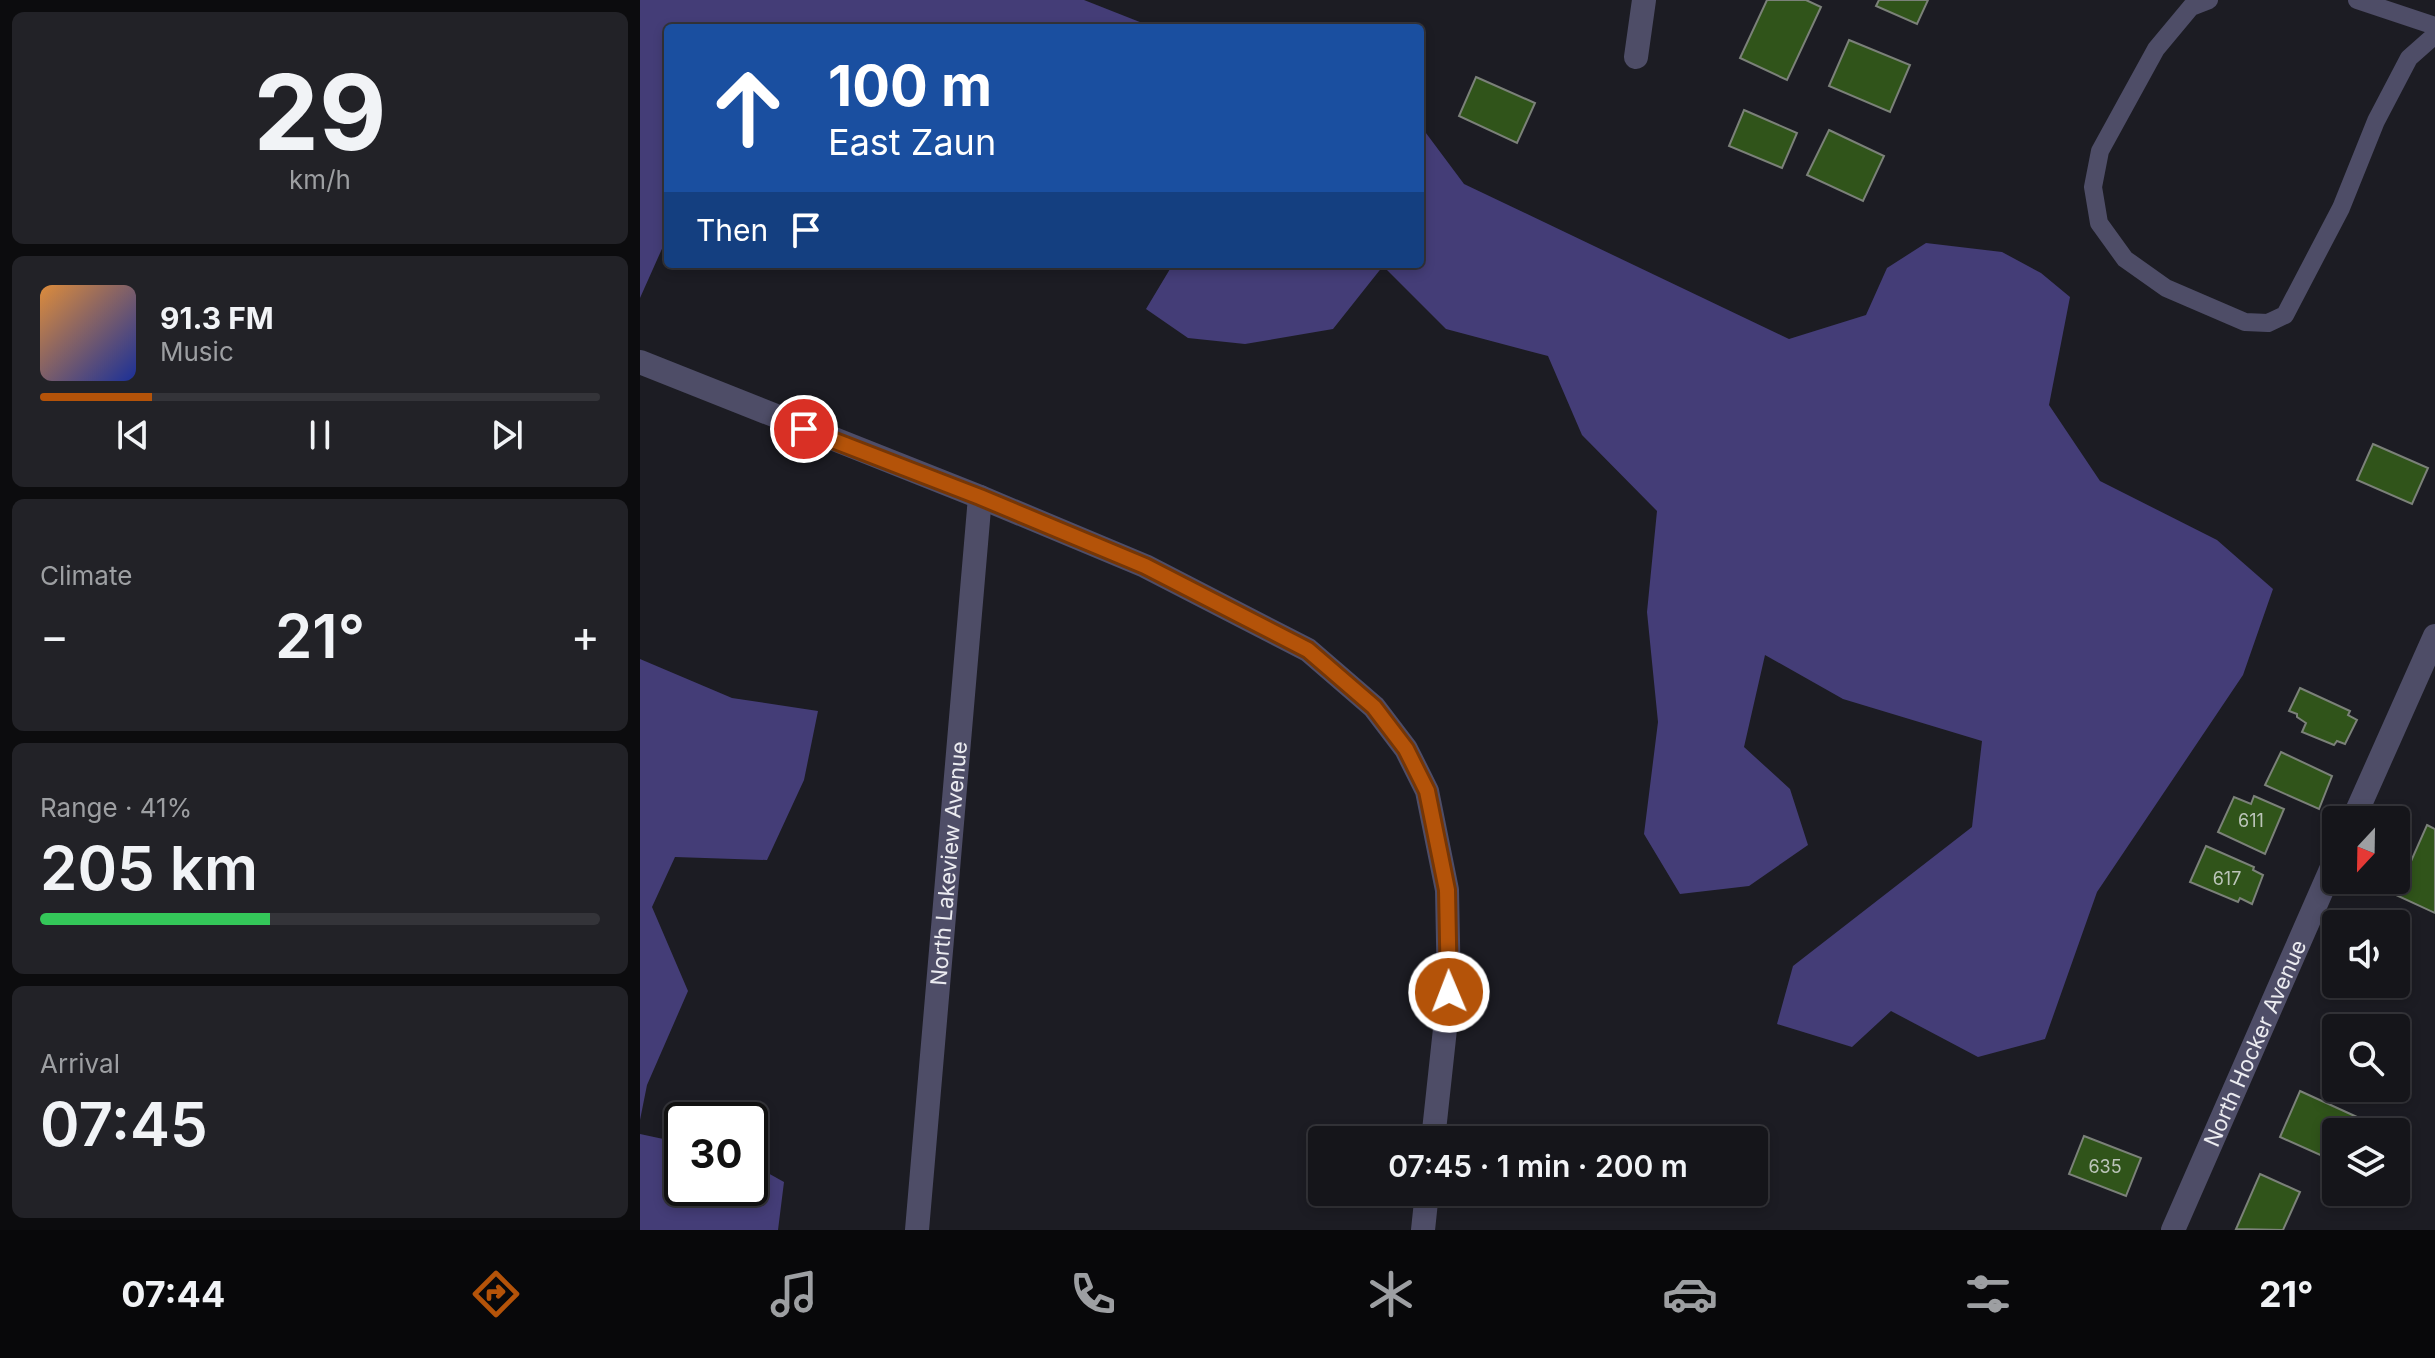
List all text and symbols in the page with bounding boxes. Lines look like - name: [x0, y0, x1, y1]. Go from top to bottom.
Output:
- text: 29: [253, 49, 387, 175]
- text: 100 m: [828, 52, 992, 120]
- icon: ahead: [696, 56, 800, 160]
- text: East Zaun: [828, 120, 996, 164]
- text: km/h: [289, 164, 351, 195]
- icon: arrive: [784, 208, 828, 252]
- text: Then: [696, 212, 768, 248]
- text: 91.3 FM: [160, 300, 274, 336]
- text: Music: [160, 336, 234, 367]
- pin: [770, 395, 838, 463]
- icon: arrive: [782, 407, 826, 451]
- icon: previous: [111, 413, 155, 457]
- icon: pause: [298, 413, 342, 457]
- icon: next: [485, 413, 529, 457]
- text: Climate: [40, 560, 132, 591]
- text: 21°: [275, 600, 365, 672]
- text: −: [40, 609, 69, 663]
- text: +: [571, 609, 600, 663]
- street label: North Lakeview Avenue: [925, 740, 972, 987]
- text: Range · 41%: [40, 792, 192, 823]
- north arrow: [2322, 806, 2410, 894]
- map controls: [2322, 806, 2410, 1206]
- house number: 611: [2238, 810, 2264, 831]
- text: 205 km: [40, 832, 258, 904]
- house number: 617: [2213, 868, 2241, 889]
- button: sound: [2322, 910, 2410, 998]
- street label: North Hocker Avenue: [2198, 936, 2312, 1151]
- position arrow: [1407, 950, 1491, 1034]
- button: search: [2322, 1014, 2410, 1102]
- text: Arrival: [40, 1048, 120, 1079]
- text: 07:45: [40, 1088, 208, 1160]
- speed limit sign: 30: [664, 1102, 768, 1206]
- button: layers: [2322, 1118, 2410, 1206]
- text: 07:45 · 1 min · 200 m: [1388, 1148, 1688, 1184]
- house number: 635: [2088, 1156, 2122, 1177]
- icon: directions: [468, 1266, 524, 1322]
- icon: music: [766, 1266, 822, 1322]
- icon: phone: [1065, 1266, 1121, 1322]
- icon: climate: [1363, 1266, 1419, 1322]
- icon: car: [1662, 1266, 1718, 1322]
- icon: filters: [1960, 1266, 2016, 1322]
- text: 07:44: [121, 1272, 225, 1316]
- text: 21°: [2259, 1272, 2314, 1316]

